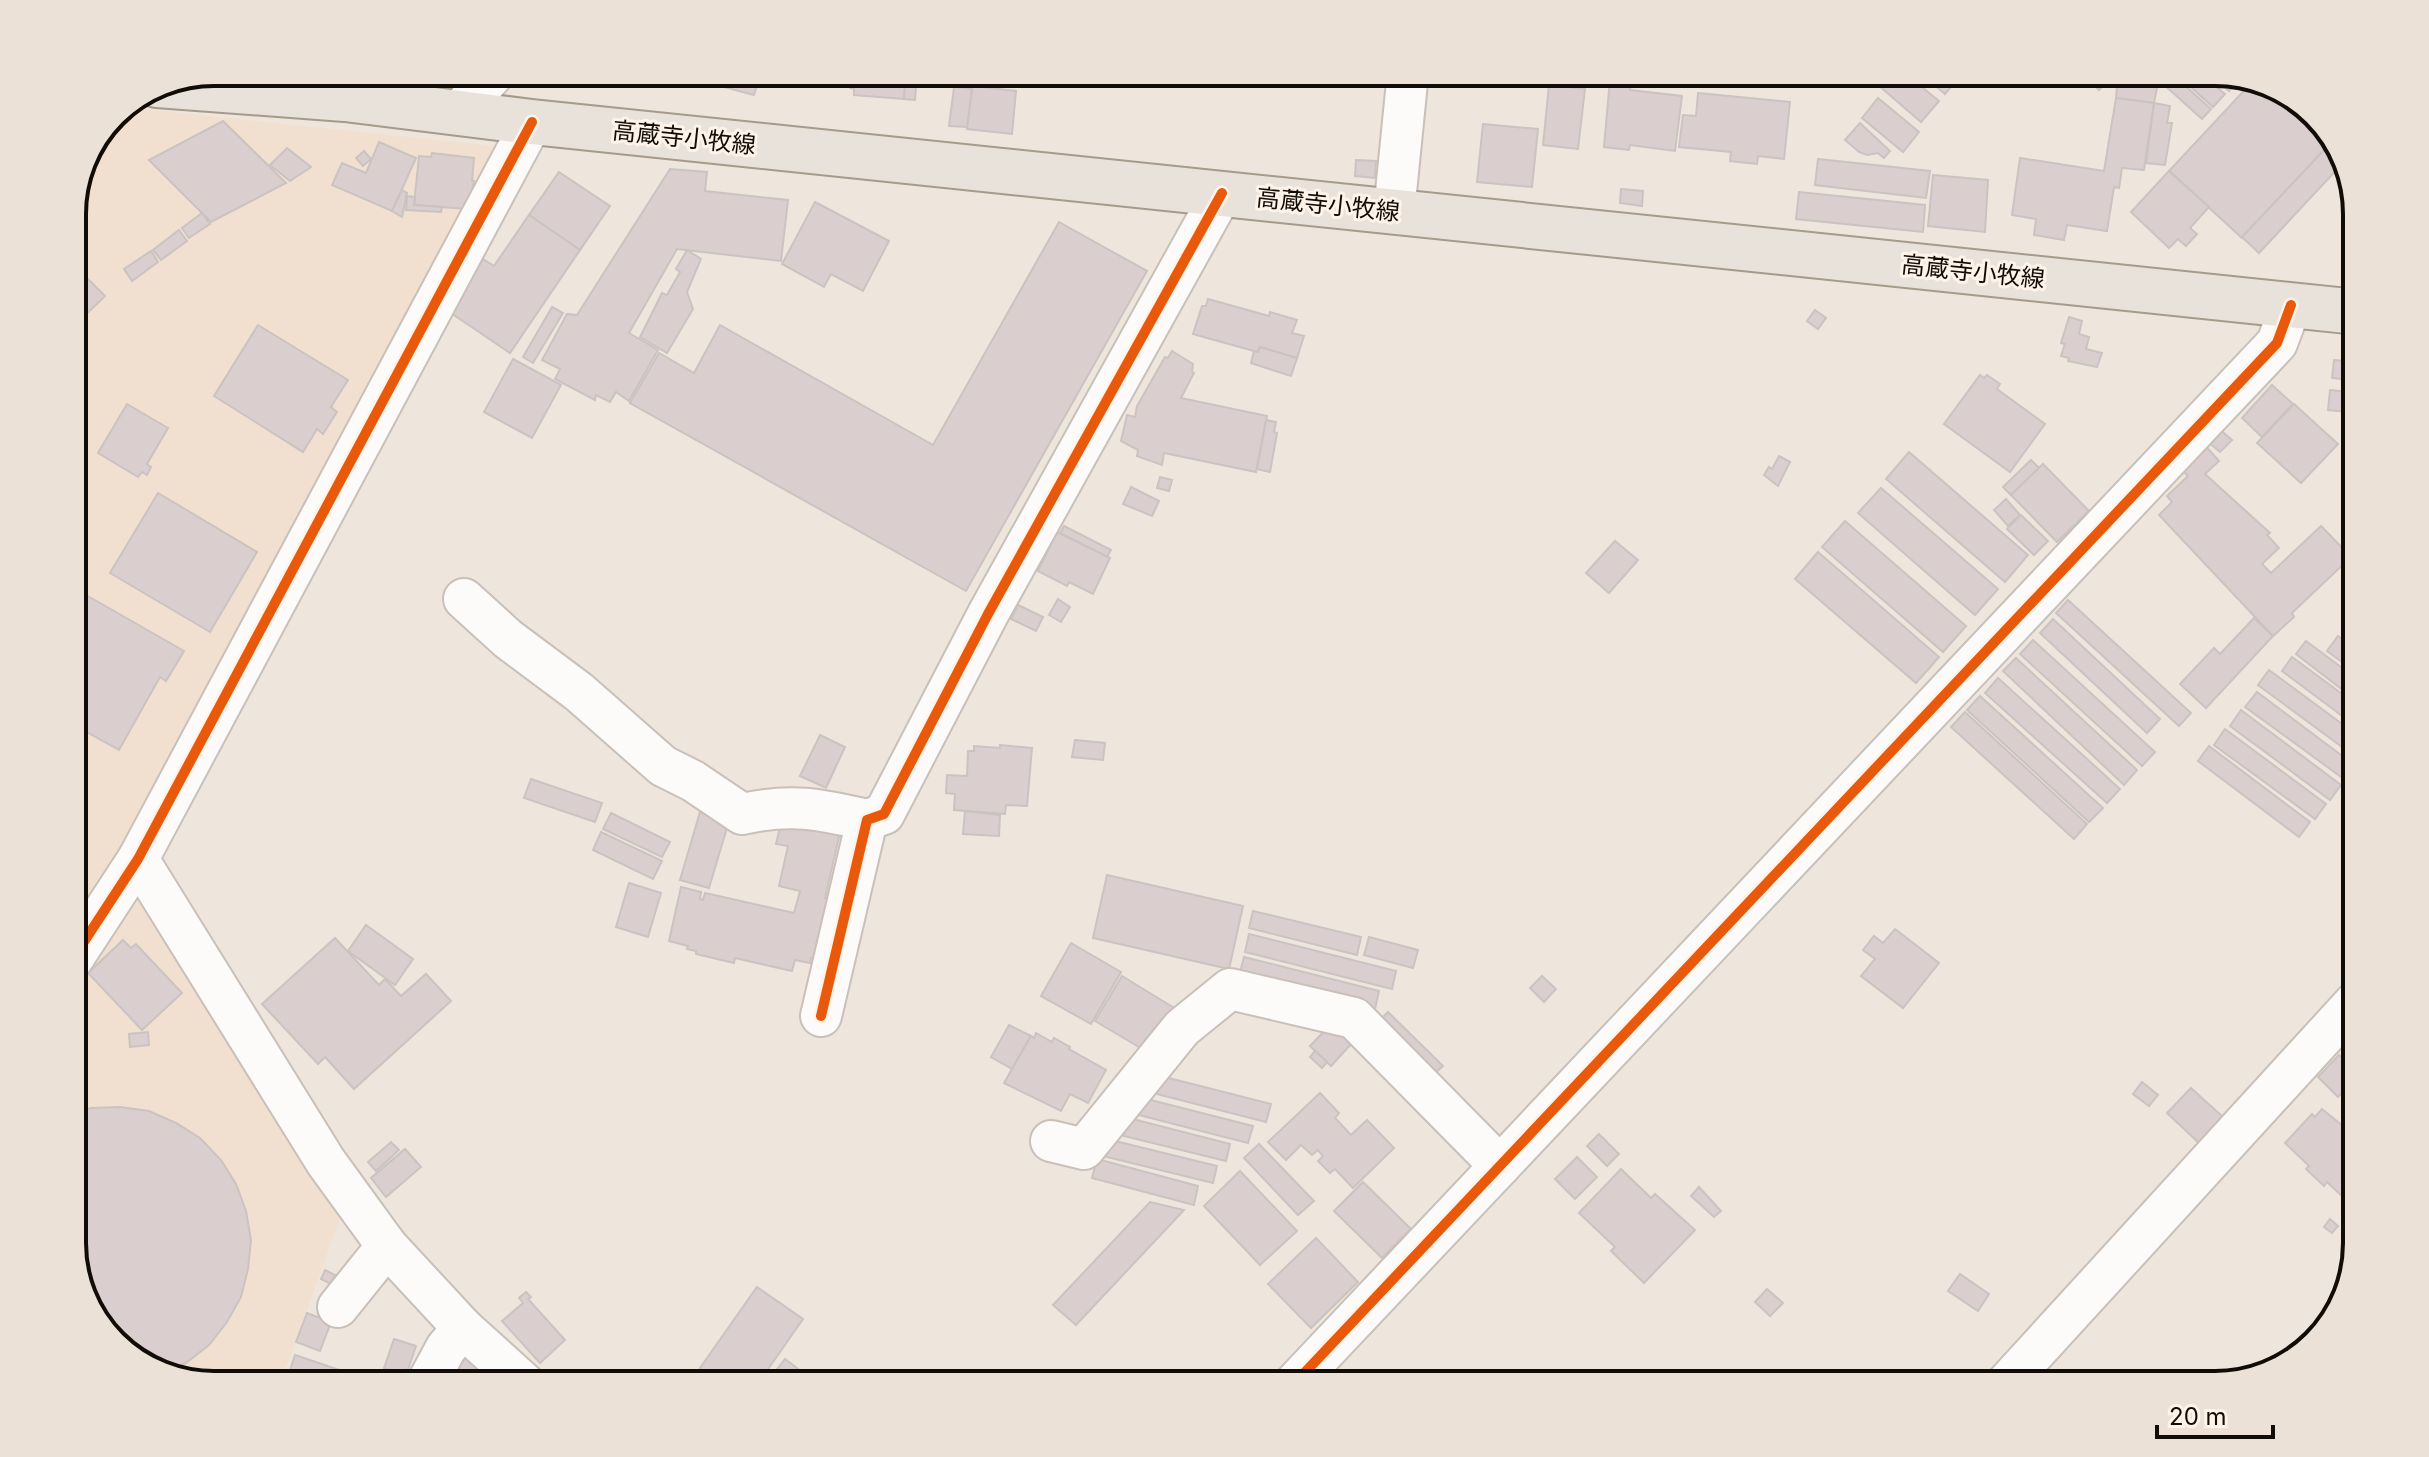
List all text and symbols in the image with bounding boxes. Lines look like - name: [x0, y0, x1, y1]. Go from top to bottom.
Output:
- street label: 高蔵寺小牧線: [611, 116, 757, 159]
- street label: 高蔵寺小牧線: [1255, 183, 1401, 226]
- street label: 高蔵寺小牧線: [1900, 250, 2046, 293]
- scale bar: [2157, 1389, 2273, 1439]
- text: 20 m: [2169, 1402, 2227, 1431]

